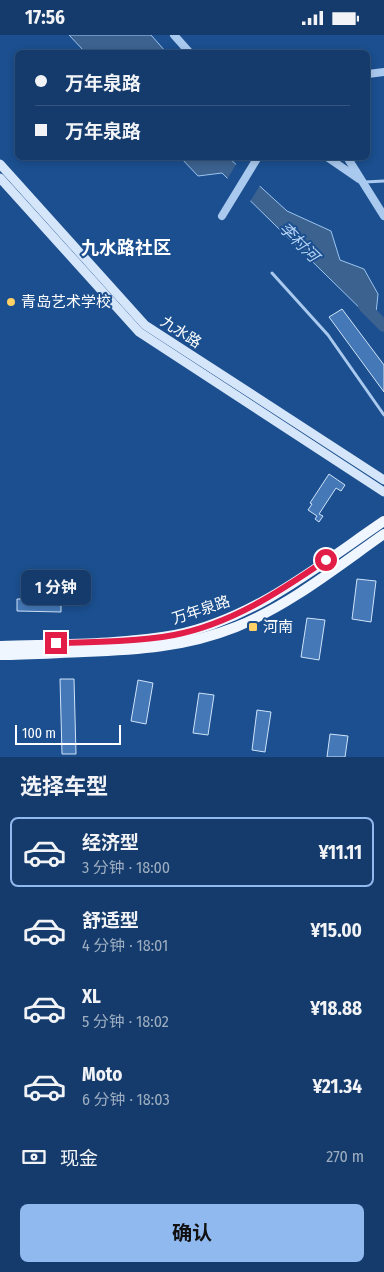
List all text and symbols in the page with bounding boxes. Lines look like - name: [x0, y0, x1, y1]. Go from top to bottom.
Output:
- text: 17:56: [25, 6, 65, 29]
- text: 万年泉路: [65, 72, 141, 95]
- text: 万年泉路: [65, 120, 141, 143]
- water label: 李村河: [275, 218, 325, 268]
- district label: 九水路社区: [81, 237, 171, 259]
- place label: 青岛艺术学校: [21, 293, 111, 311]
- marker: 青岛艺术学校: [5, 296, 17, 308]
- street label: 九水路: [157, 312, 205, 352]
- route start: [315, 549, 337, 571]
- callout: 1 分钟: [21, 571, 91, 605]
- text: 1 分钟: [35, 578, 77, 597]
- street label: 万年泉路: [170, 592, 232, 628]
- place label: 河南: [263, 618, 293, 636]
- marker: 河南: [247, 621, 259, 633]
- route end: [45, 632, 67, 654]
- scale bar: [15, 722, 121, 745]
- text: 100 m: [22, 725, 56, 742]
- text: 选择车型: [20, 773, 108, 800]
- icon: car: [22, 830, 67, 875]
- text: 经济型: [82, 831, 139, 854]
- text: ¥11.11: [319, 841, 362, 864]
- text: 3 分钟 · 18:00: [82, 858, 170, 877]
- icon: car: [22, 908, 67, 953]
- text: 舒适型: [82, 909, 139, 932]
- text: ¥15.00: [311, 919, 362, 942]
- text: 4 分钟 · 18:01: [82, 936, 168, 955]
- text: XL: [82, 985, 101, 1008]
- icon: car: [22, 986, 67, 1031]
- text: ¥18.88: [310, 997, 362, 1020]
- text: 5 分钟 · 18:02: [82, 1012, 169, 1031]
- text: Moto: [82, 1063, 122, 1086]
- icon: car: [22, 1064, 67, 1109]
- text: ¥21.34: [313, 1075, 362, 1098]
- text: 6 分钟 · 18:03: [82, 1090, 170, 1109]
- icon: cash: [20, 1143, 48, 1171]
- text: 现金: [60, 1147, 98, 1170]
- text: 270 m: [326, 1147, 364, 1166]
- button: 确认: [20, 1204, 364, 1262]

